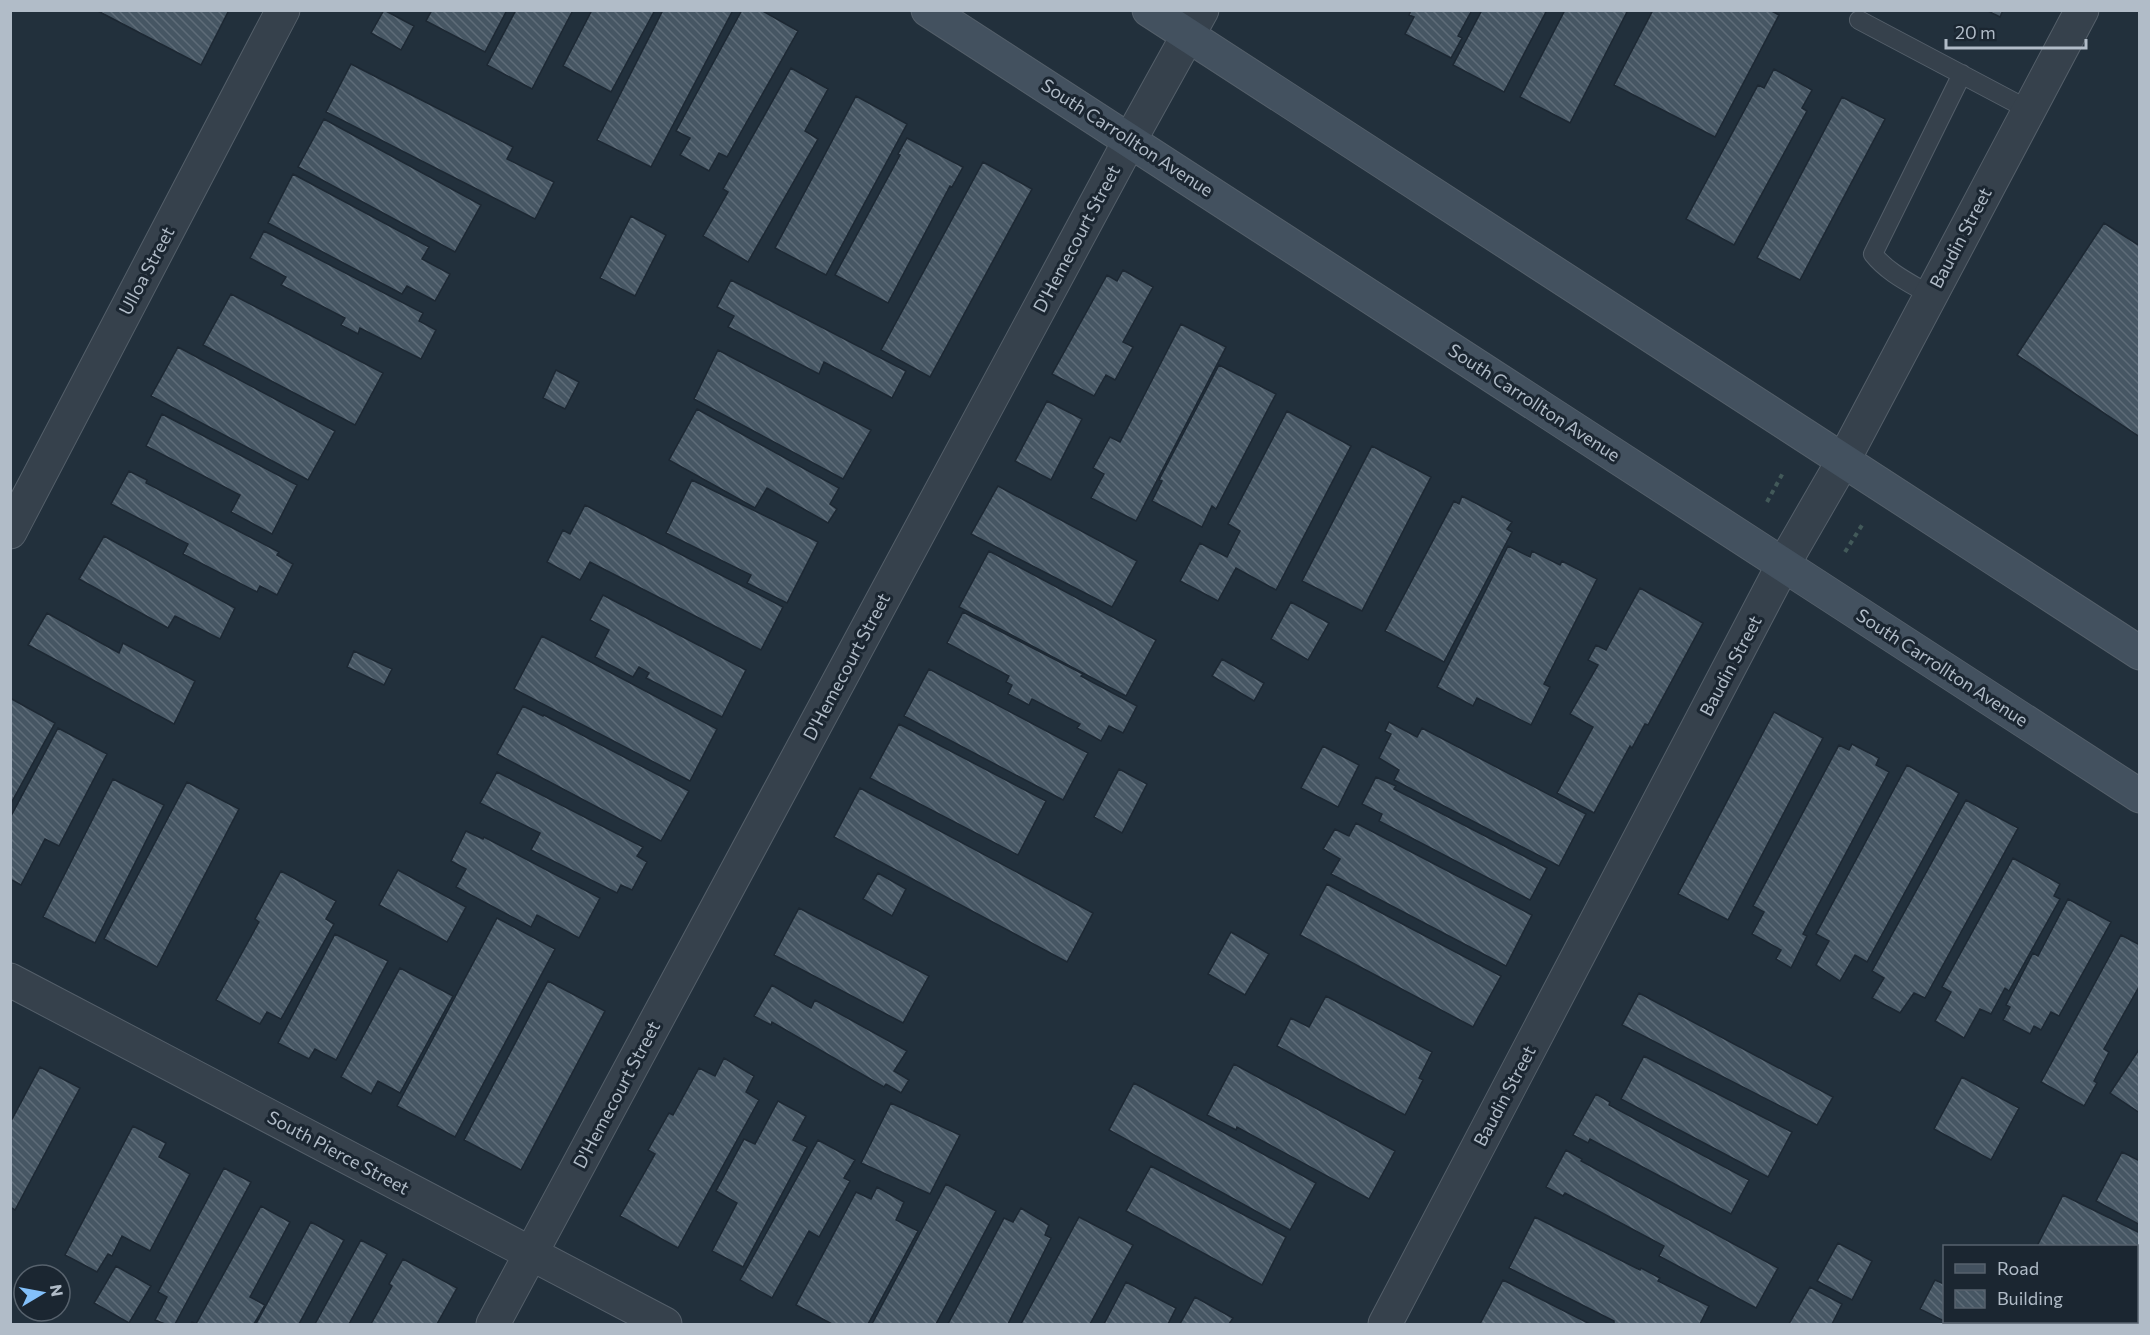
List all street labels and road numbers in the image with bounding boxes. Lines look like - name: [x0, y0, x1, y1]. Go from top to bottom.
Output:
- street label: South Carrollton Avenue: [1038, 73, 1217, 201]
- street label: D'Hemecourt Street: [1028, 161, 1124, 316]
- street label: Baudin Street: [1924, 183, 1996, 292]
- street label: Ulloa Street: [114, 223, 179, 318]
- street label: South Carrollton Avenue: [1445, 338, 1624, 466]
- street label: D'Hemecourt Street: [798, 589, 894, 744]
- street label: South Carrollton Avenue: [1853, 603, 2032, 731]
- street label: Baudin Street: [1694, 611, 1766, 720]
- street label: D'Hemecourt Street: [568, 1017, 664, 1172]
- street label: Baudin Street: [1468, 1041, 1540, 1150]
- street label: South Pierce Street: [264, 1105, 413, 1199]

